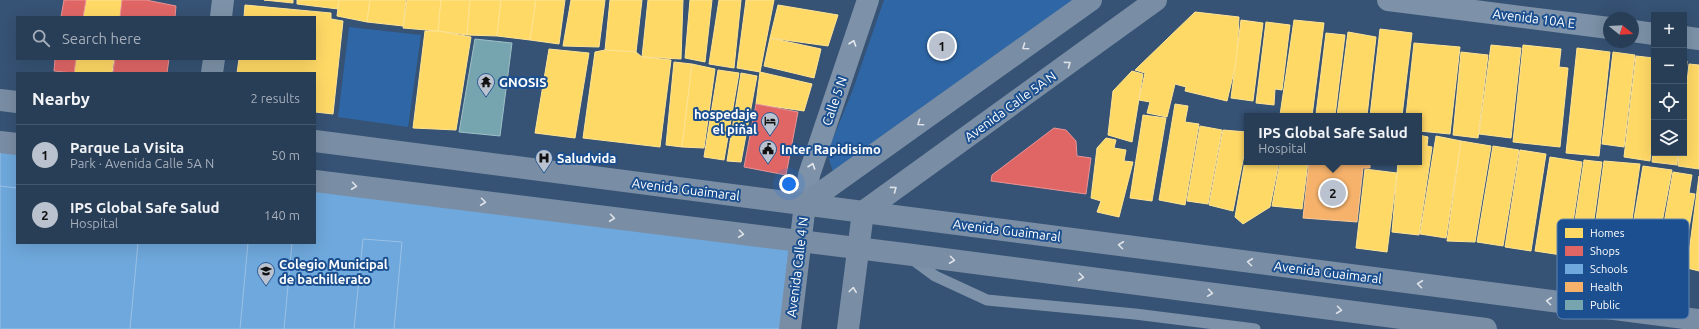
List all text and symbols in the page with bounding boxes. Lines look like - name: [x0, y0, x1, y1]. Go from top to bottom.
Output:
- street label: Avenida 10A E: [1492, 6, 1576, 30]
- north arrow: [1603, 12, 1639, 48]
- map controls: [1651, 12, 1687, 156]
- button: +: [1651, 12, 1687, 48]
- search box: [16, 16, 316, 60]
- icon: search: [30, 27, 52, 49]
- text: Search here: [62, 30, 141, 47]
- pin: 1: [929, 31, 955, 61]
- one-way arrow: [849, 39, 857, 46]
- one-way arrow: [1023, 42, 1030, 49]
- button: −: [1651, 48, 1687, 84]
- one-way arrow: [1063, 62, 1070, 69]
- street label: Avenida Calle 5A N: [962, 68, 1058, 144]
- temple icon: GNOSIS: [476, 72, 496, 97]
- street label: Calle 5 N: [819, 74, 849, 128]
- place label: GNOSIS: [499, 75, 547, 89]
- button: locate: [1651, 84, 1687, 120]
- text: Nearby: [32, 89, 90, 108]
- text: 2 results: [250, 91, 300, 105]
- place label: hospedaje el piñal: [694, 107, 757, 136]
- hotel icon: hospedaje el piñal: [760, 111, 780, 136]
- popup: [1244, 113, 1422, 165]
- one-way arrow: [917, 118, 924, 125]
- button: layers: [1651, 120, 1687, 156]
- text: IPS Global Safe Salud: [1258, 124, 1408, 141]
- text: Parque La Visita: [70, 139, 184, 156]
- public building icon: Inter Rapidisimo: [758, 139, 778, 164]
- text: Hospital: [1258, 141, 1307, 155]
- place label: Inter Rapidisimo: [781, 142, 881, 156]
- text: 1: [41, 148, 49, 162]
- text: 50 m: [271, 148, 300, 162]
- hospital icon: Saludvida: [534, 148, 554, 173]
- place label: Saludvida: [557, 151, 616, 165]
- text: Park · Avenida Calle 5A N: [70, 156, 214, 170]
- one-way arrow: [807, 163, 816, 170]
- your location: [779, 174, 799, 194]
- street label: Avenida Guaimaral: [631, 175, 741, 203]
- pin: 2: [1320, 178, 1346, 208]
- one-way arrow: [351, 181, 357, 190]
- one-way arrow: [890, 187, 897, 194]
- one-way arrow: [480, 197, 486, 206]
- text: IPS Global Safe Salud: [70, 199, 219, 216]
- text: 2: [41, 208, 49, 222]
- text: 140 m: [264, 208, 300, 222]
- one-way arrow: [609, 213, 615, 222]
- text: Hospital: [70, 216, 118, 230]
- street label: Avenida Calle 4 N: [784, 216, 810, 318]
- street label: Avenida Guaimaral: [952, 216, 1062, 244]
- legend: [1557, 219, 1689, 319]
- text: Homes: [1590, 227, 1625, 239]
- one-way arrow: [738, 229, 744, 238]
- one-way arrow: [1118, 241, 1124, 250]
- text: Shops: [1590, 245, 1620, 257]
- one-way arrow: [949, 255, 955, 264]
- place label: Colegio Municipal de bachillerato: [279, 257, 388, 286]
- one-way arrow: [1247, 258, 1253, 267]
- street label: Avenida Guaimaral: [1273, 258, 1383, 286]
- school or university icon: Colegio Municipal de bachillerato: [256, 261, 276, 286]
- text: Schools: [1590, 263, 1628, 275]
- one-way arrow: [1078, 272, 1084, 281]
- one-way arrow: [1417, 280, 1423, 289]
- text: Health: [1590, 281, 1623, 293]
- one-way arrow: [848, 287, 857, 293]
- one-way arrow: [1207, 289, 1213, 298]
- one-way arrow: [1546, 297, 1552, 306]
- text: Public: [1590, 299, 1620, 311]
- one-way arrow: [1336, 305, 1342, 314]

